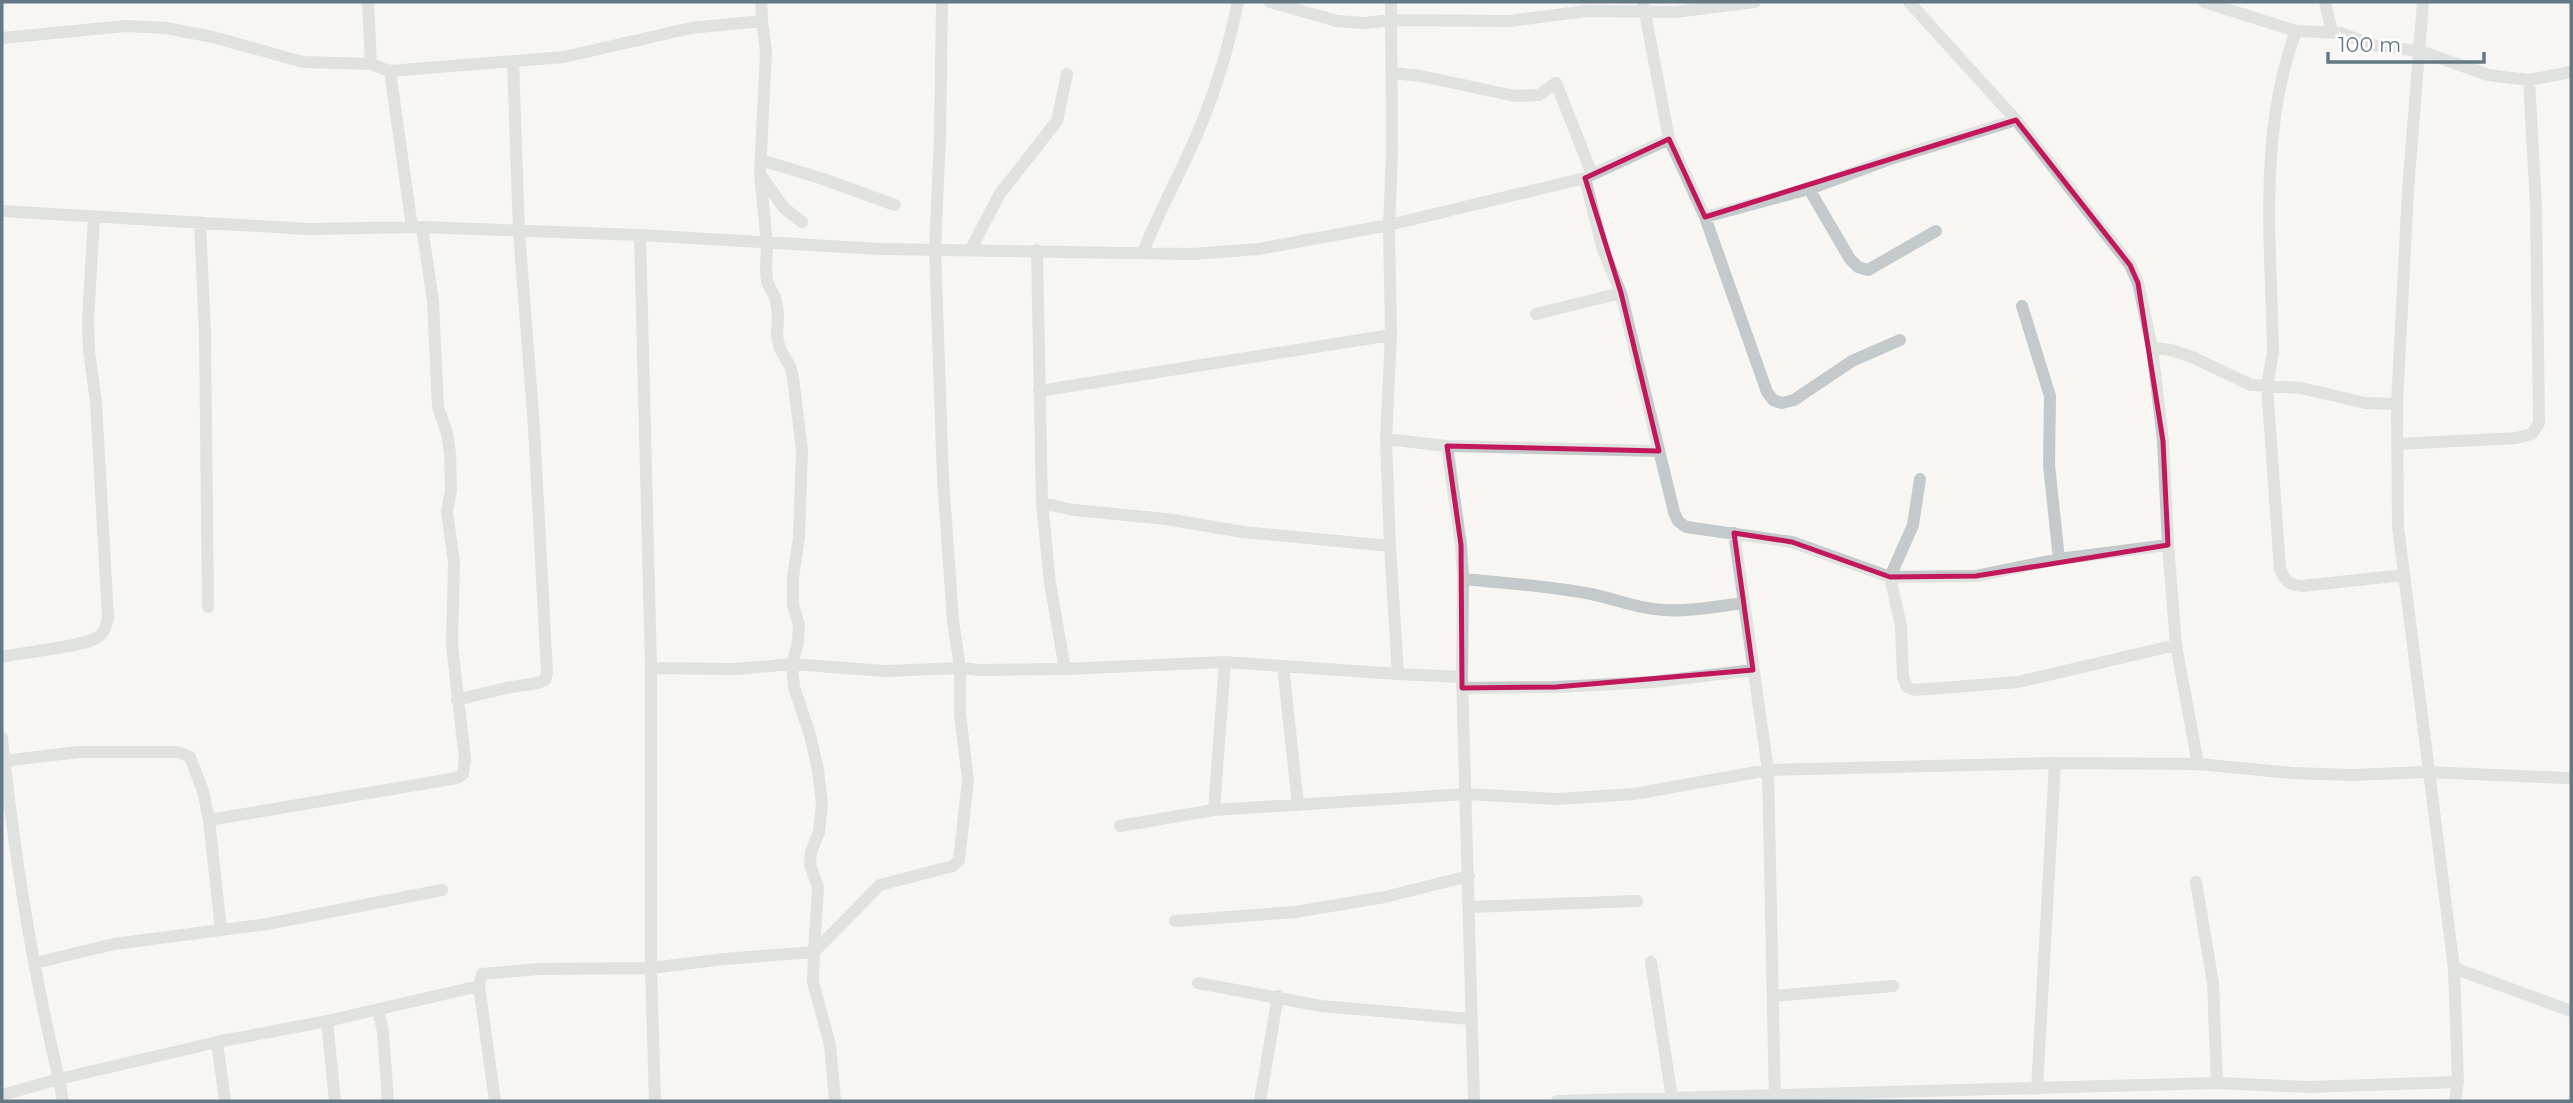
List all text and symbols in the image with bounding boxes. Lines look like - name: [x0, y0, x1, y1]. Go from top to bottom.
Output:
- scale bar: [2328, 21, 2484, 65]
- text: 100 m: [2338, 32, 2401, 57]

